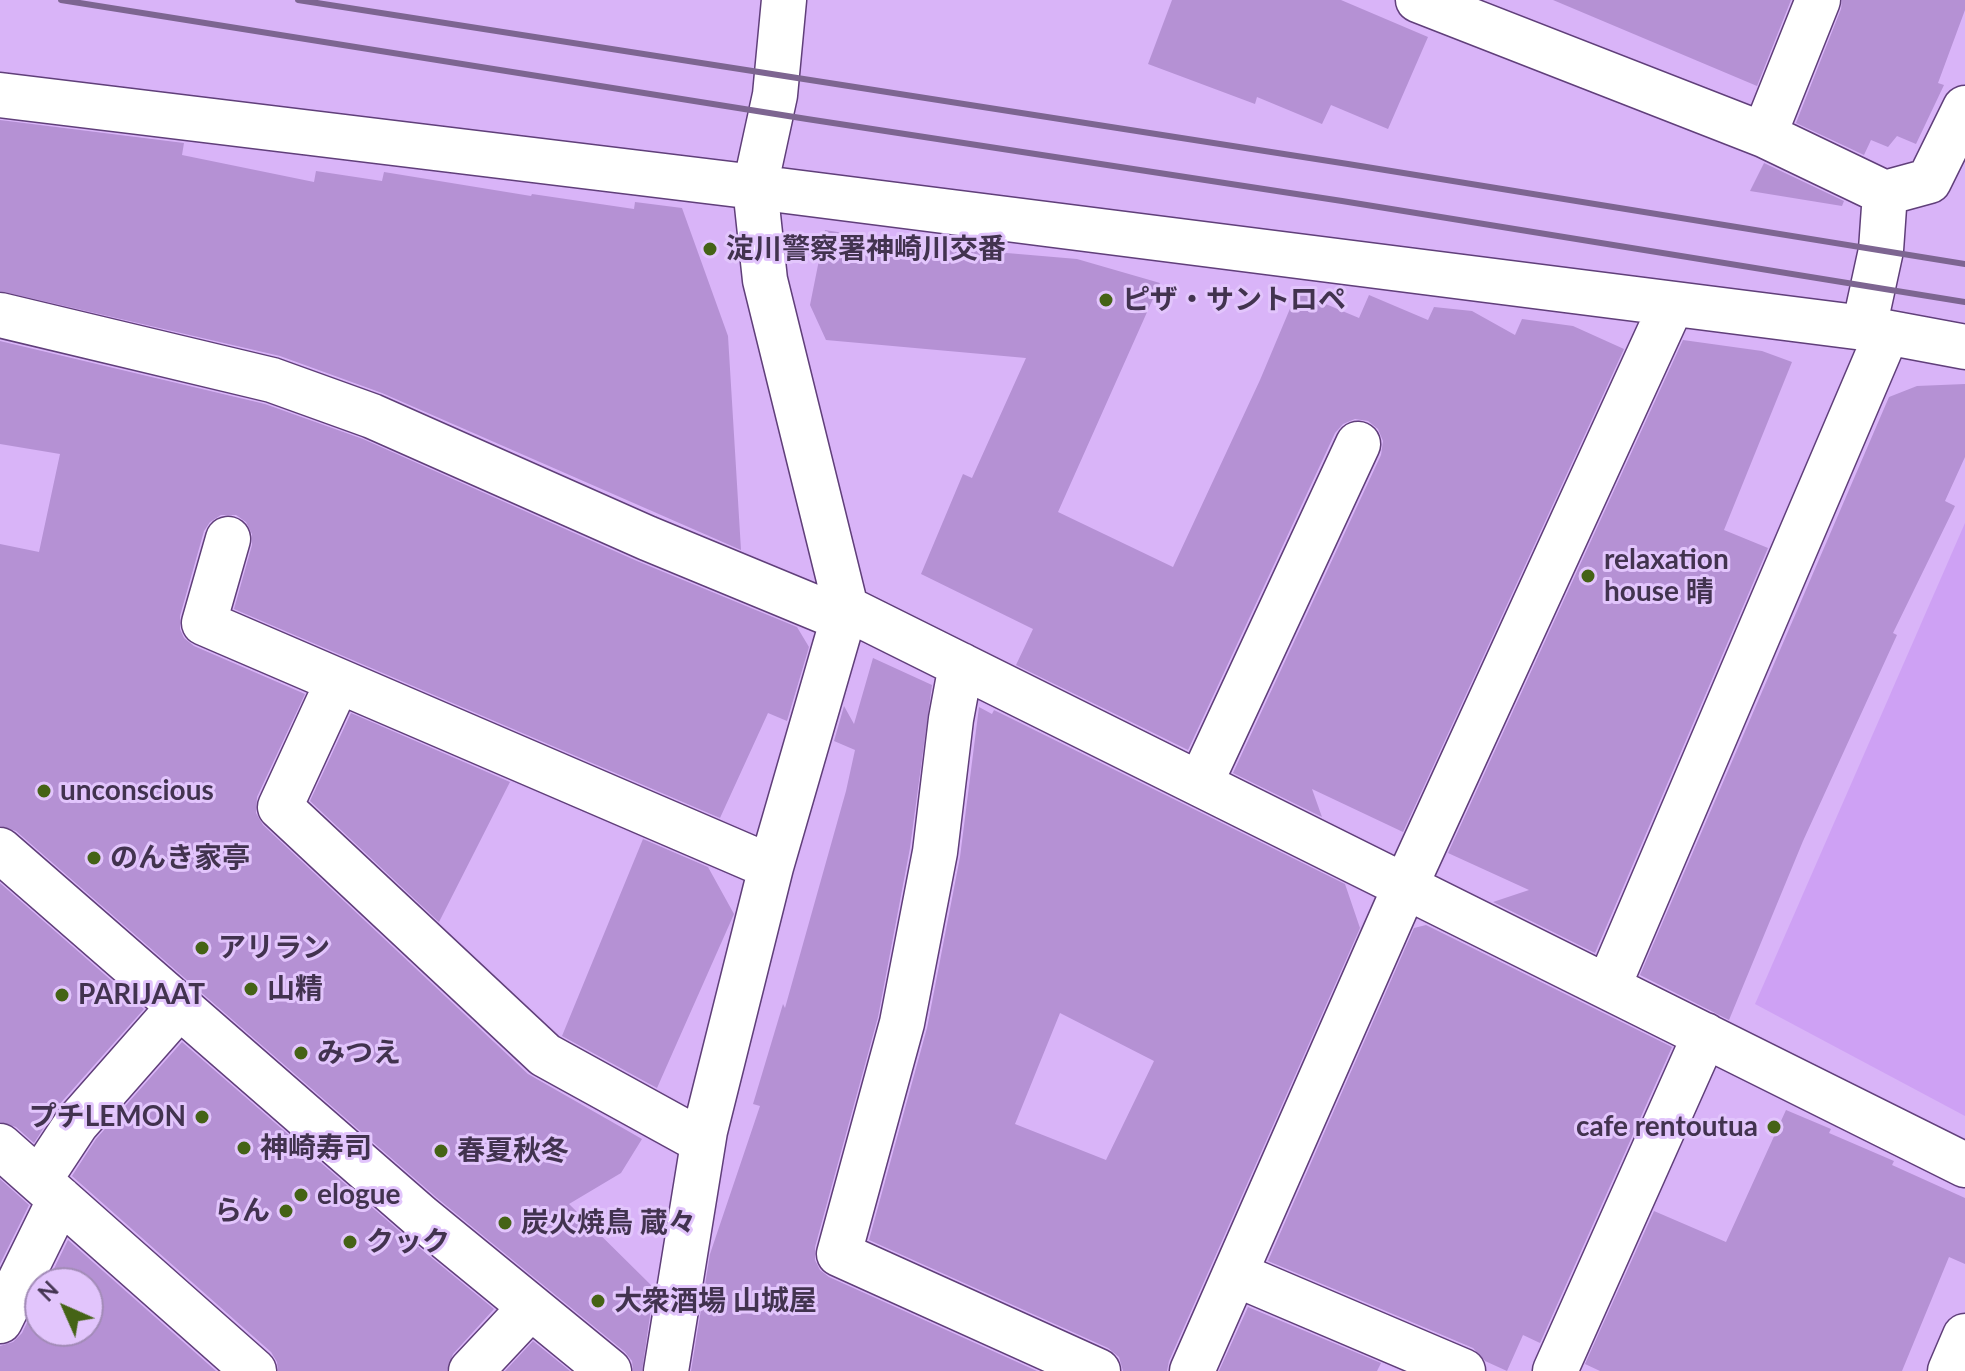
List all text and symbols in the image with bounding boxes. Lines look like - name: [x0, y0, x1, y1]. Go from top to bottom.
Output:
- place label: 淀川警察署神崎川交番: [726, 232, 1006, 266]
- marker: 淀川警察署神崎川交番: [701, 240, 719, 258]
- place label: ピザ・サントロペ: [1122, 283, 1346, 317]
- marker: ピザ・サントロペ: [1097, 291, 1115, 309]
- place label: relaxation house 晴: [1604, 543, 1729, 609]
- marker: relaxation house 晴: [1579, 567, 1597, 585]
- place label: unconscious: [60, 774, 214, 808]
- marker: unconscious: [35, 782, 53, 800]
- place label: のんき家亭: [110, 841, 250, 875]
- marker: のんき家亭: [85, 849, 103, 867]
- place label: アリラン: [218, 931, 330, 965]
- marker: アリラン: [193, 939, 211, 957]
- place label: 山精: [267, 972, 323, 1006]
- place label: PARIJAAT: [78, 978, 205, 1012]
- marker: 山精: [242, 980, 260, 998]
- marker: PARIJAAT: [53, 986, 71, 1004]
- place label: みつえ: [317, 1036, 401, 1070]
- marker: みつえ: [292, 1044, 310, 1062]
- place label: プチLEMON: [29, 1100, 186, 1134]
- marker: プチLEMON: [193, 1108, 211, 1126]
- place label: cafe rentoutua: [1576, 1110, 1758, 1144]
- marker: cafe rentoutua: [1765, 1118, 1783, 1136]
- place label: 神崎寿司: [260, 1131, 372, 1165]
- place label: 春夏秋冬: [457, 1134, 569, 1168]
- marker: 神崎寿司: [235, 1139, 253, 1157]
- marker: 春夏秋冬: [432, 1142, 450, 1160]
- place label: elogue: [317, 1178, 400, 1212]
- marker: elogue: [292, 1186, 310, 1204]
- place label: らん: [214, 1194, 270, 1228]
- marker: らん: [277, 1202, 295, 1220]
- place label: 炭火焼鳥 蔵々: [521, 1206, 696, 1240]
- marker: 炭火焼鳥 蔵々: [496, 1214, 514, 1232]
- place label: クック: [366, 1225, 450, 1259]
- marker: クック: [341, 1233, 359, 1251]
- north arrow: [24, 1267, 104, 1347]
- text: N: [33, 1276, 64, 1307]
- place label: 大衆酒場 山城屋: [614, 1284, 817, 1318]
- marker: 大衆酒場 山城屋: [589, 1292, 607, 1310]

